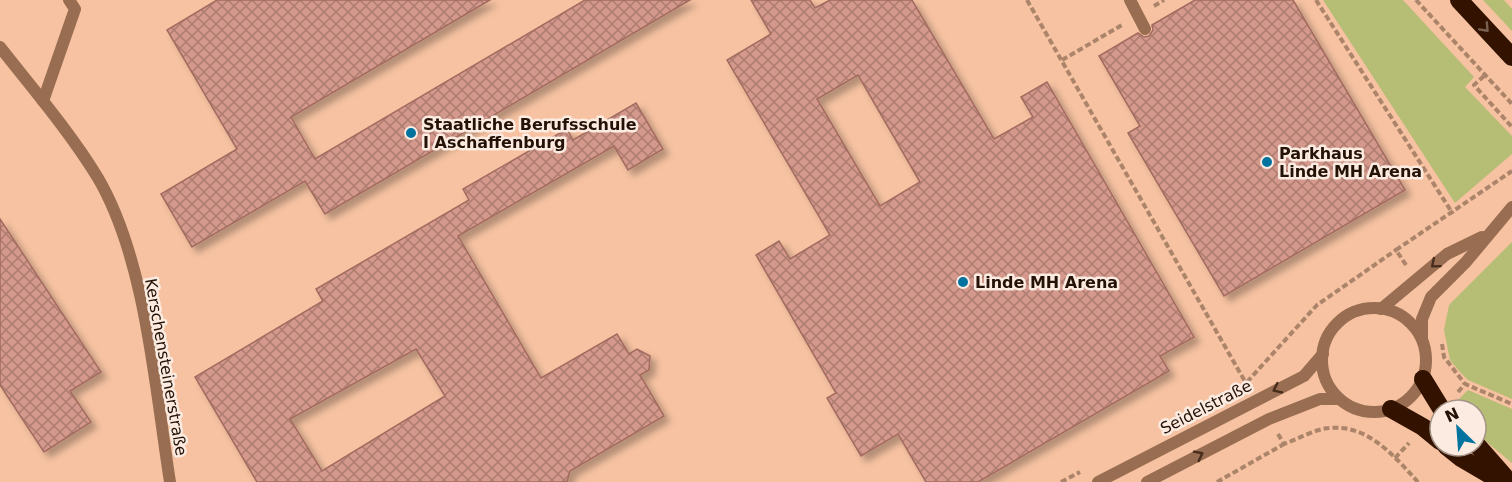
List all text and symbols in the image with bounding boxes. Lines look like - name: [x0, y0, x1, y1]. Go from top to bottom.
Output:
- one-way arrow: [1478, 22, 1489, 32]
- place label: Staatliche Berufsschule I Aschaffenburg: [423, 115, 637, 152]
- marker: Staatliche Berufsschule I Aschaffenburg: [404, 126, 418, 140]
- place label: Parkhaus Linde MH Arena: [1279, 144, 1422, 181]
- marker: Parkhaus Linde MH Arena: [1260, 155, 1274, 169]
- one-way arrow: [1431, 257, 1442, 268]
- place label: Linde MH Arena: [975, 273, 1118, 292]
- marker: Linde MH Arena: [956, 275, 970, 289]
- street label: Kerschensteinerstraße: [141, 277, 191, 457]
- street label: Seidelstraße: [1157, 376, 1255, 438]
- one-way arrow: [1273, 382, 1284, 394]
- north arrow: [1428, 398, 1488, 458]
- text: N: [1442, 403, 1462, 426]
- one-way arrow: [1192, 451, 1203, 462]

